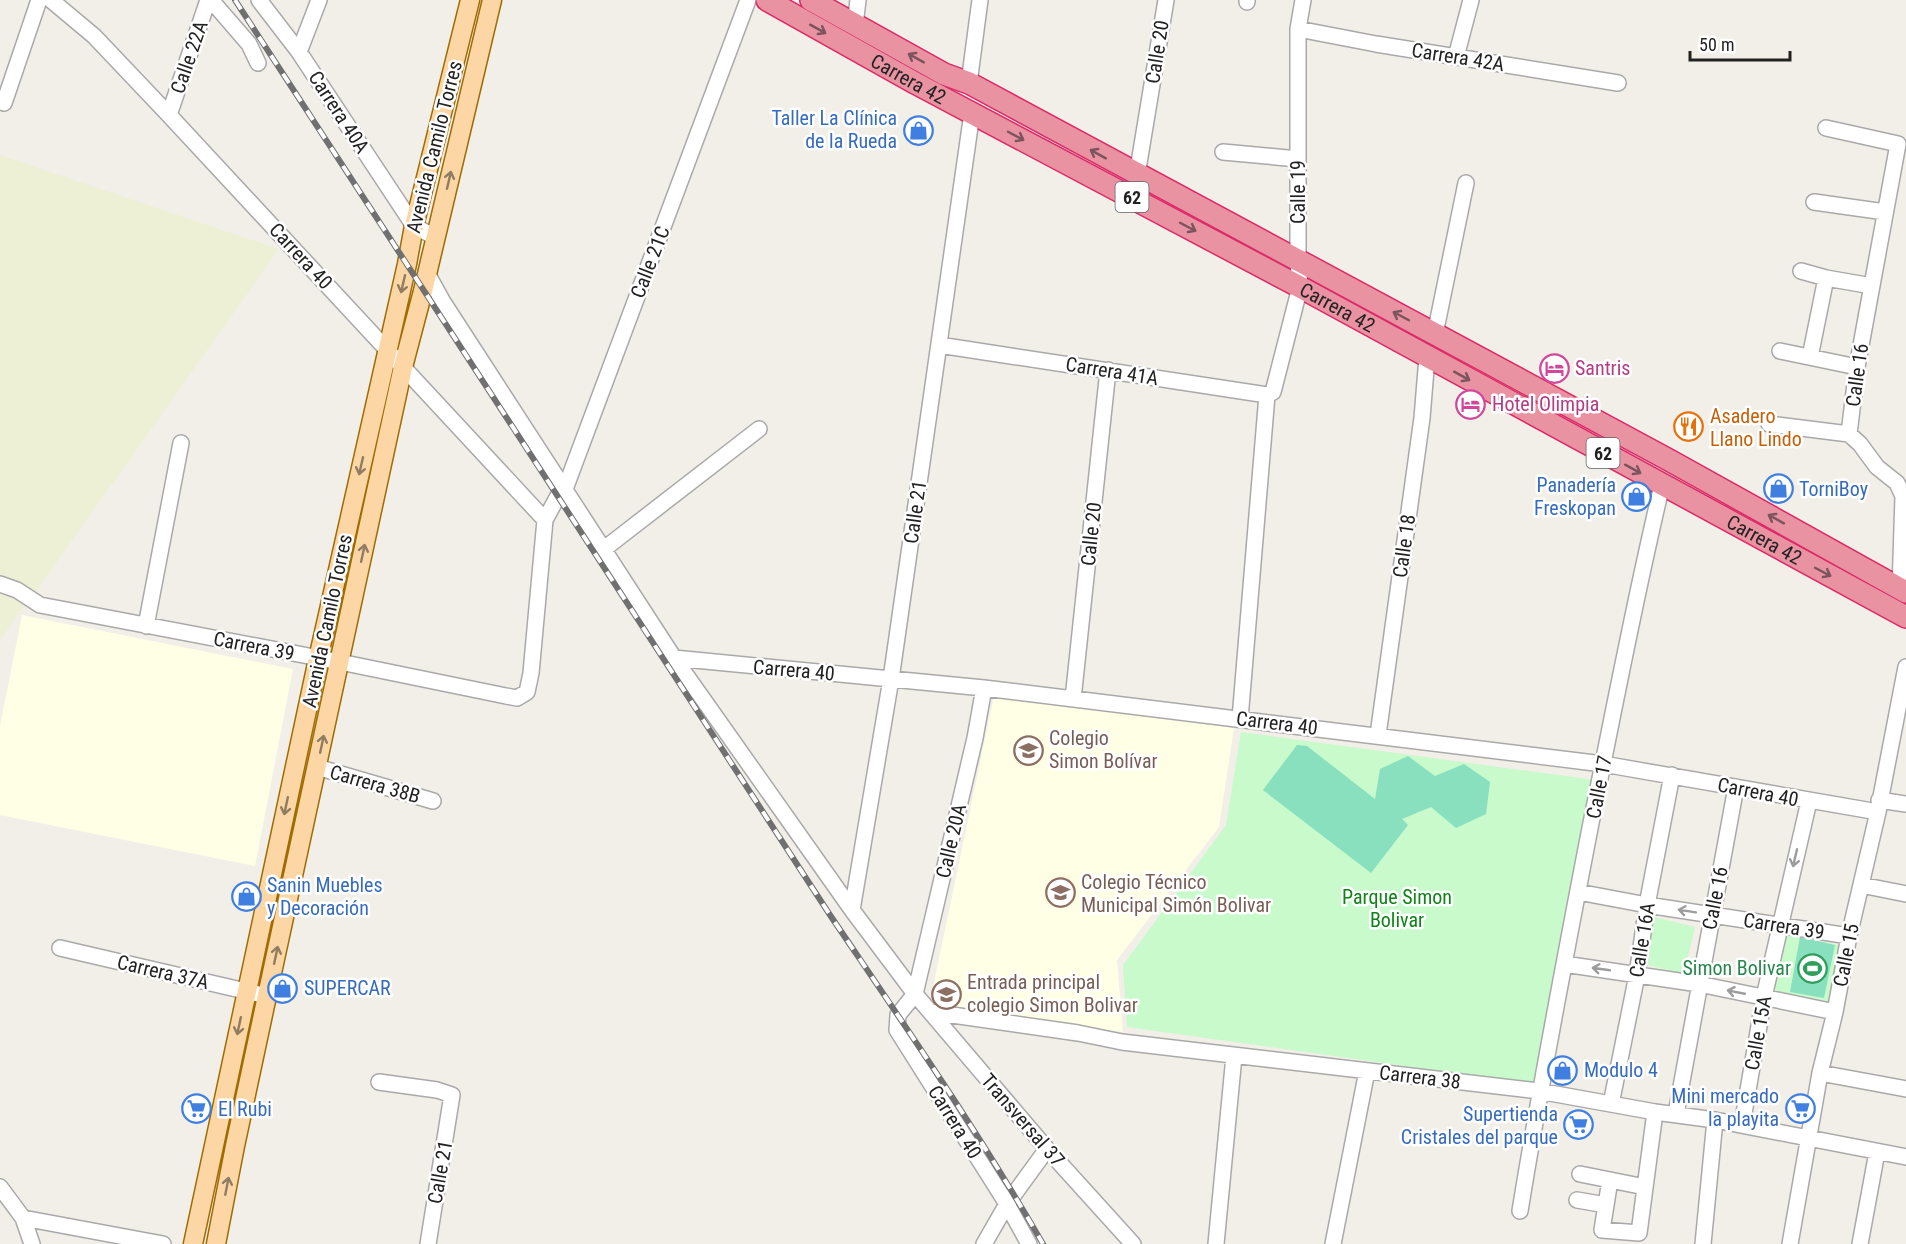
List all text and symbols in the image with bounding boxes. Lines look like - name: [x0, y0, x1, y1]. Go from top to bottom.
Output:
- street label: Calle 22A: [165, 17, 213, 97]
- street label: Calle 20: [1140, 19, 1174, 85]
- one-way arrow: [809, 23, 826, 35]
- scale bar: [1690, 24, 1790, 62]
- text: 50 m: [1699, 34, 1734, 55]
- street label: Carrera 42A: [1410, 38, 1506, 76]
- street label: Carrera 42: [867, 49, 950, 109]
- one-way arrow: [908, 52, 925, 64]
- street label: Avenida Camilo Torres: [401, 58, 467, 236]
- street label: Carrera 40A: [303, 66, 375, 158]
- place label: Taller La Clínica de la Rueda: [771, 106, 897, 153]
- shop icon: Taller La Clínica de la Rueda: [902, 114, 934, 146]
- one-way arrow: [1006, 131, 1024, 142]
- one-way arrow: [1090, 148, 1107, 160]
- street label: Calle 19: [1286, 160, 1310, 224]
- one-way arrow: [443, 171, 455, 190]
- road number: 62: [1116, 182, 1148, 212]
- street label: Carrera 40: [264, 218, 338, 294]
- one-way arrow: [1179, 221, 1196, 233]
- street label: Calle 21C: [625, 223, 675, 301]
- one-way arrow: [396, 274, 408, 293]
- street label: Carrera 42: [1296, 277, 1379, 338]
- one-way arrow: [1393, 310, 1410, 322]
- street label: Calle 16: [1841, 342, 1873, 408]
- street label: Carrera 41A: [1064, 352, 1160, 390]
- hotel icon: Santris: [1538, 352, 1570, 384]
- place label: Santris: [1575, 356, 1630, 380]
- one-way arrow: [1453, 370, 1470, 382]
- hotel icon: Hotel Olimpia: [1455, 388, 1487, 420]
- place label: Hotel Olimpia: [1492, 392, 1599, 416]
- place label: Asadero Llano Lindo: [1710, 404, 1802, 451]
- restaurant icon: Asadero Llano Lindo: [1673, 411, 1705, 443]
- road number: 62: [1586, 438, 1620, 468]
- one-way arrow: [355, 456, 367, 475]
- one-way arrow: [1624, 463, 1641, 475]
- place label: Panadería Freskopan: [1534, 473, 1616, 520]
- shop icon: TorniBoy: [1762, 473, 1794, 505]
- place label: TorniBoy: [1799, 477, 1868, 501]
- street label: Calle 21: [899, 479, 931, 545]
- shop icon: Panadería Freskopan: [1621, 481, 1653, 513]
- street label: Calle 20: [1076, 501, 1106, 567]
- street label: Carrera 42: [1723, 510, 1806, 570]
- street label: Calle 18: [1388, 513, 1420, 579]
- one-way arrow: [1767, 513, 1785, 524]
- street label: Avenida Camilo Torres: [297, 532, 357, 710]
- one-way arrow: [358, 544, 369, 563]
- one-way arrow: [1814, 566, 1831, 578]
- street label: Carrera 39: [212, 626, 296, 666]
- street label: Carrera 40: [752, 654, 836, 686]
- street label: Carrera 40: [1235, 706, 1319, 740]
- place label: Colegio Simon Bolívar: [1049, 726, 1158, 773]
- one-way arrow: [317, 734, 328, 754]
- school or university icon: Colegio Simon Bolívar: [1012, 734, 1044, 766]
- street label: Calle 17: [1581, 753, 1617, 821]
- street label: Carrera 38B: [327, 760, 423, 808]
- street label: Carrera 40: [1716, 772, 1800, 812]
- one-way arrow: [280, 796, 292, 815]
- street label: Calle 20A: [931, 801, 971, 880]
- one-way arrow: [1789, 848, 1801, 867]
- street label: Calle 16: [1697, 864, 1733, 932]
- place label: Colegio Técnico Municipal Simón Bolivar: [1081, 870, 1271, 917]
- place label: Sanin Muebles y Decoración: [267, 873, 383, 920]
- school or university icon: Colegio Técnico Municipal Simón Bolivar: [1044, 877, 1076, 909]
- shop icon: Sanin Muebles y Decoración: [230, 880, 262, 912]
- park label: Parque Simon Bolivar: [1342, 885, 1452, 932]
- street label: Calle 16A: [1624, 900, 1660, 979]
- one-way arrow: [1678, 905, 1698, 916]
- street label: Carrera 39: [1742, 908, 1826, 944]
- street label: Calle 15: [1828, 921, 1864, 989]
- one-way arrow: [270, 945, 282, 964]
- street label: Carrera 37A: [115, 950, 212, 994]
- sports icon: Simon Bolivar: [1796, 952, 1828, 984]
- place label: Simon Bolivar: [1682, 956, 1791, 980]
- one-way arrow: [1591, 964, 1611, 975]
- place label: Entrada principal colegio Simon Bolivar: [967, 970, 1138, 1017]
- shop icon: SUPERCAR: [267, 972, 299, 1004]
- place label: SUPERCAR: [304, 976, 391, 1000]
- school or university icon: Entrada principal colegio Simon Bolivar: [930, 978, 962, 1010]
- one-way arrow: [1727, 986, 1747, 997]
- street label: Calle 15A: [1740, 993, 1776, 1072]
- one-way arrow: [233, 1016, 244, 1036]
- shop icon: Modulo 4: [1547, 1054, 1579, 1086]
- place label: Modulo 4: [1584, 1058, 1658, 1082]
- street label: Carrera 38: [1378, 1060, 1462, 1094]
- street label: Transversal 37: [976, 1069, 1070, 1171]
- street label: Carrera 40: [923, 1081, 987, 1163]
- place label: Mini mercado la playita: [1671, 1084, 1779, 1131]
- supermarket icon: Mini mercado la playita: [1784, 1092, 1816, 1124]
- supermarket icon: El Rubi: [181, 1093, 213, 1125]
- place label: El Rubi: [218, 1097, 272, 1121]
- place label: Supertienda Cristales del parque: [1401, 1102, 1558, 1149]
- supermarket icon: Supertienda Cristales del parque: [1563, 1109, 1595, 1141]
- street label: Calle 21: [423, 1138, 457, 1206]
- one-way arrow: [222, 1177, 233, 1197]

